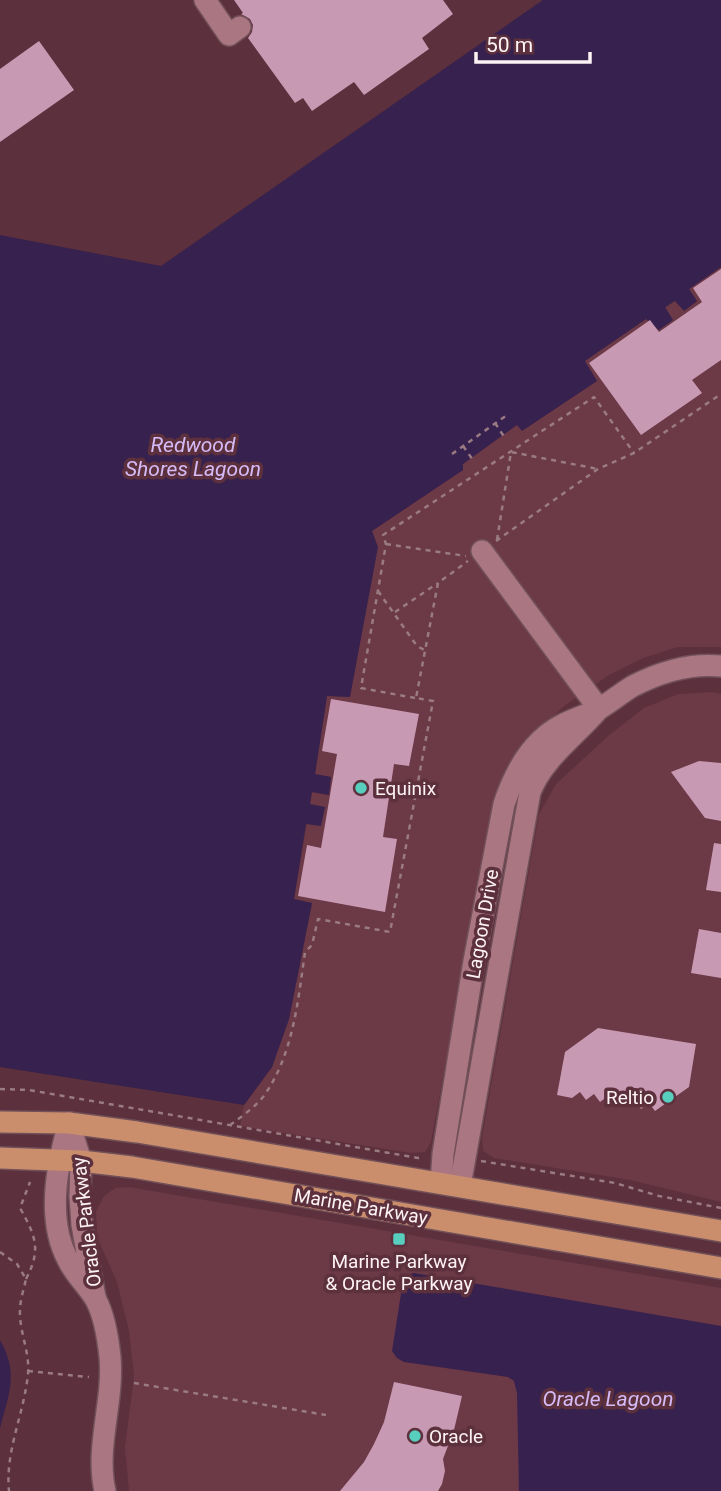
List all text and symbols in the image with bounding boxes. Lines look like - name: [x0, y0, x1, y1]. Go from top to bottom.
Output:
- scale bar: [476, 21, 590, 65]
- text: 50 m: [486, 33, 533, 57]
- water label: Redwood Shores Lagoon: [125, 433, 261, 481]
- place label: Equinix: [375, 777, 437, 800]
- marker: Equinix: [353, 780, 369, 796]
- street label: Lagoon Drive: [462, 868, 503, 981]
- place label: Reltio: [606, 1086, 654, 1109]
- marker: Reltio: [660, 1089, 676, 1105]
- street label: Oracle Parkway: [67, 1156, 106, 1288]
- street label: Marine Parkway: [292, 1183, 429, 1230]
- marker: Marine Parkway & Oracle Parkway: [391, 1231, 407, 1247]
- place label: Marine Parkway & Oracle Parkway: [325, 1250, 473, 1295]
- water label: Oracle Lagoon: [542, 1387, 674, 1411]
- place label: Oracle: [429, 1425, 483, 1448]
- marker: Oracle: [407, 1428, 423, 1444]

